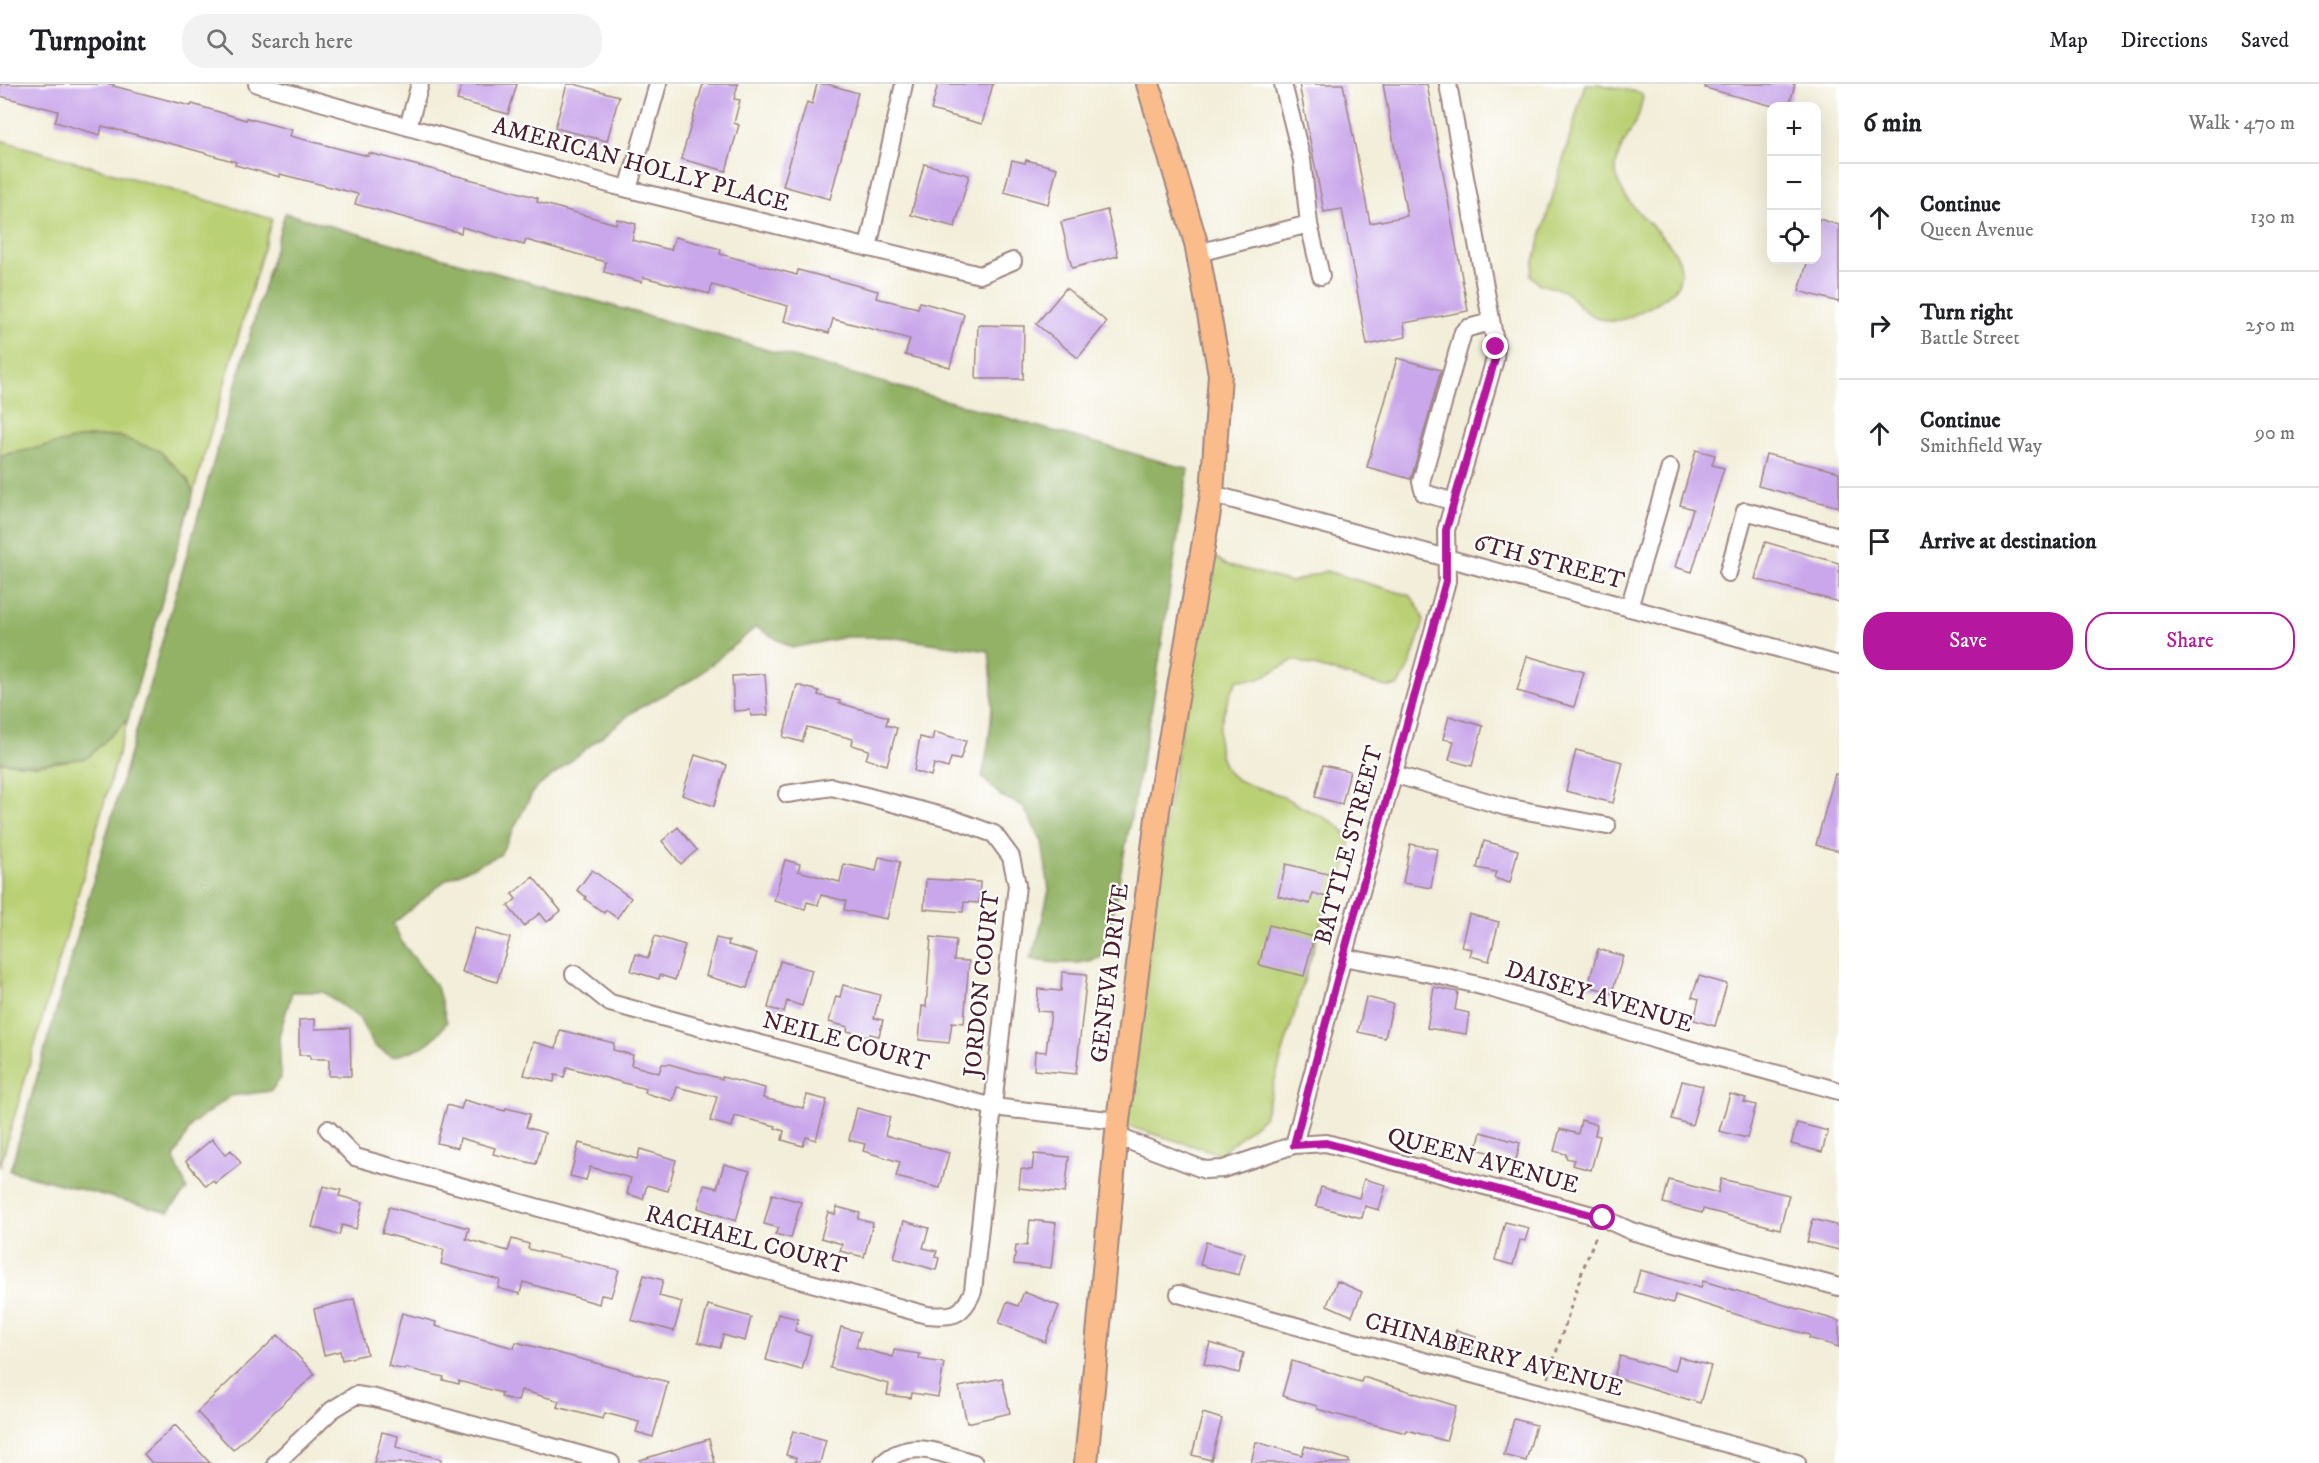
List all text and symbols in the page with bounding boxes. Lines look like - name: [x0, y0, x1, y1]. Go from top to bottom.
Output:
- search box: [182, 14, 602, 68]
- text: Turnpoint: [30, 24, 146, 59]
- icon: search: [203, 25, 236, 58]
- text: Search here: [251, 28, 353, 55]
- text: Map: [2049, 28, 2088, 54]
- text: Directions: [2121, 28, 2208, 54]
- text: Saved: [2241, 28, 2289, 54]
- map controls: [1767, 102, 1821, 264]
- button: +: [1767, 102, 1821, 156]
- text: 6 min: [1863, 107, 1922, 140]
- street label: AMERICAN HOLLY PLACE: [489, 111, 793, 219]
- text: Walk · 470 m: [2189, 111, 2295, 136]
- button: −: [1767, 156, 1821, 210]
- text: Continue: [1920, 191, 2001, 218]
- icon: ahead: [1863, 201, 1896, 234]
- text: 130 m: [2250, 205, 2295, 230]
- button: locate: [1767, 210, 1821, 264]
- text: Queen Avenue: [1920, 218, 2033, 243]
- text: Turn right: [1920, 299, 2013, 326]
- icon: right: [1863, 309, 1896, 342]
- text: 250 m: [2245, 313, 2295, 338]
- text: Battle Street: [1920, 326, 2020, 351]
- route end: [1482, 333, 1508, 359]
- text: Continue: [1920, 407, 2001, 434]
- icon: ahead: [1863, 417, 1896, 450]
- text: 90 m: [2255, 421, 2295, 446]
- text: Smithfield Way: [1920, 434, 2042, 459]
- icon: arrive: [1863, 525, 1896, 558]
- street label: 6TH STREET: [1470, 527, 1628, 597]
- text: Arrive at destination: [1920, 528, 2097, 555]
- button: Save: [1863, 612, 2073, 670]
- button: Share: [2085, 612, 2295, 670]
- street label: BATTLE STREET: [1308, 742, 1390, 948]
- street label: GENEVA DRIVE: [1084, 881, 1136, 1065]
- street label: JORDON COURT: [957, 889, 1007, 1081]
- street label: DAISEY AVENUE: [1502, 954, 1696, 1040]
- street label: NEILE COURT: [759, 1005, 933, 1079]
- street label: QUEEN AVENUE: [1384, 1121, 1582, 1201]
- street label: RACHAEL COURT: [642, 1199, 850, 1281]
- route start: [1589, 1204, 1615, 1230]
- street label: CHINABERRY AVENUE: [1361, 1306, 1627, 1404]

